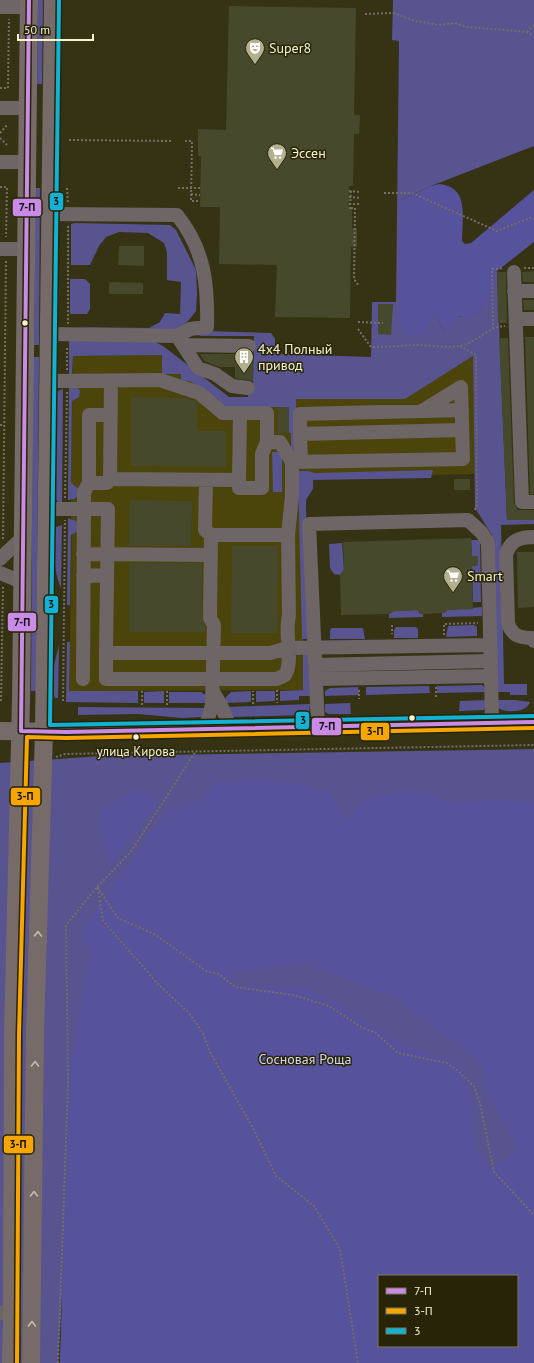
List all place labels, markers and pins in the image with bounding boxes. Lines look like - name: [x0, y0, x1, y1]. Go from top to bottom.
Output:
- theatre icon: Super8: [244, 37, 266, 65]
- place label: Super8: [269, 39, 311, 57]
- supermarket icon: Эссен: [266, 142, 288, 170]
- place label: Эссен: [291, 144, 326, 162]
- unlabelled marker: [20, 318, 30, 328]
- place label: 4x4 Полный привод: [258, 340, 332, 374]
- building icon: 4x4 Полный привод: [233, 346, 255, 374]
- supermarket icon: Smart: [442, 565, 464, 593]
- place label: Smart: [467, 567, 503, 585]
- unlabelled marker: [407, 713, 417, 723]
- marker: улица Кирова: [131, 732, 141, 742]
- place label: улица Кирова: [97, 743, 175, 760]

